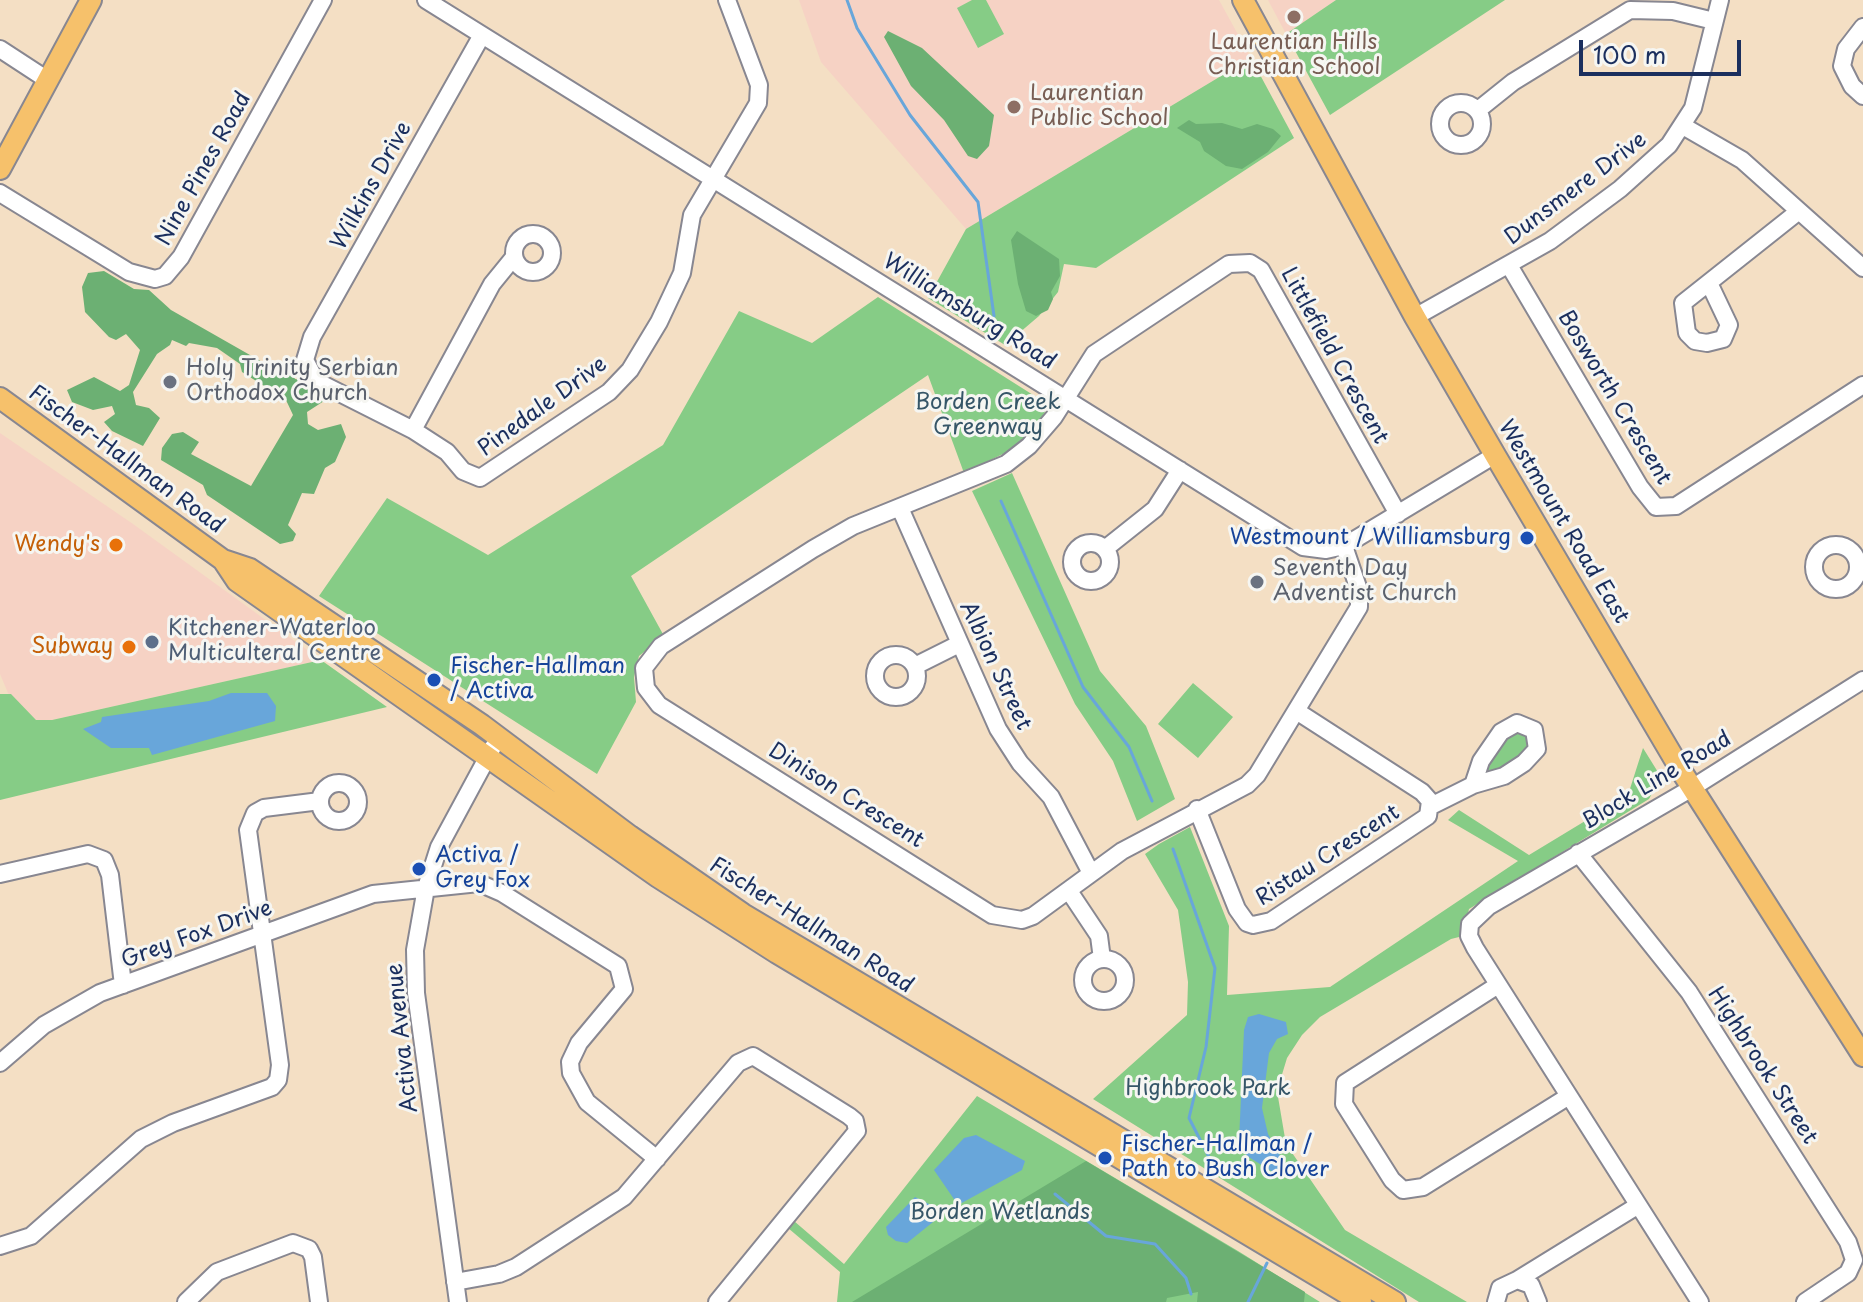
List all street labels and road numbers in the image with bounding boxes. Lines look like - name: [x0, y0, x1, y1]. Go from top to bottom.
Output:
- street label: Nine Pines Road: [151, 88, 257, 250]
- street label: Wilkins Drive: [326, 118, 418, 254]
- street label: Dunsmere Drive: [1500, 127, 1652, 251]
- street label: Williamsburg Road: [878, 248, 1060, 376]
- street label: Littlefield Crescent: [1275, 263, 1393, 449]
- street label: Bosworth Crescent: [1552, 306, 1676, 490]
- street label: Pinedale Drive: [473, 351, 613, 463]
- street label: Fischer-Hallman Road: [23, 380, 229, 540]
- street label: Westmount Road East: [1492, 416, 1634, 628]
- street label: Albion Street: [954, 597, 1036, 735]
- street label: Block Line Road: [1578, 726, 1736, 836]
- street label: Dinison Crescent: [764, 738, 928, 854]
- street label: Ristau Crescent: [1251, 800, 1405, 912]
- street label: Fischer-Hallman Road: [704, 852, 918, 1000]
- street label: Grey Fox Drive: [118, 895, 276, 975]
- street label: Activa Avenue: [382, 962, 424, 1114]
- street label: Highbrook Street: [1701, 983, 1823, 1149]

